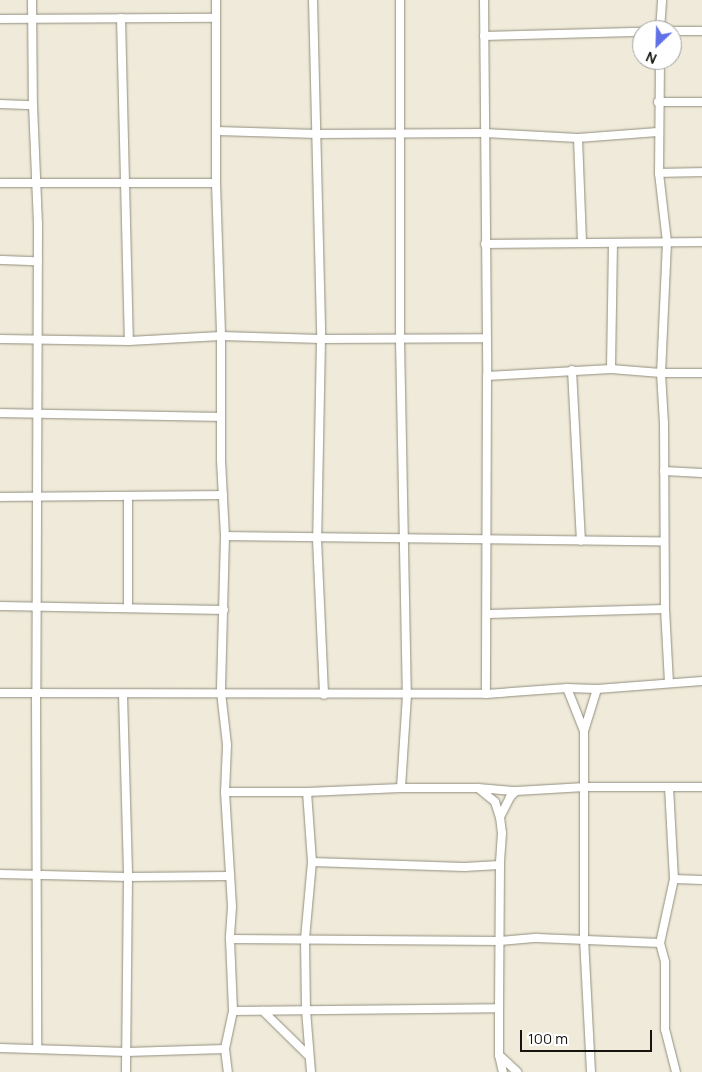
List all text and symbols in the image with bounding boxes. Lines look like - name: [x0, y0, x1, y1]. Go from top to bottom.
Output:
- north arrow: [632, 20, 682, 70]
- text: N: [643, 48, 660, 69]
- scale bar: [522, 1020, 654, 1052]
- text: 100 m: [528, 1028, 568, 1049]

